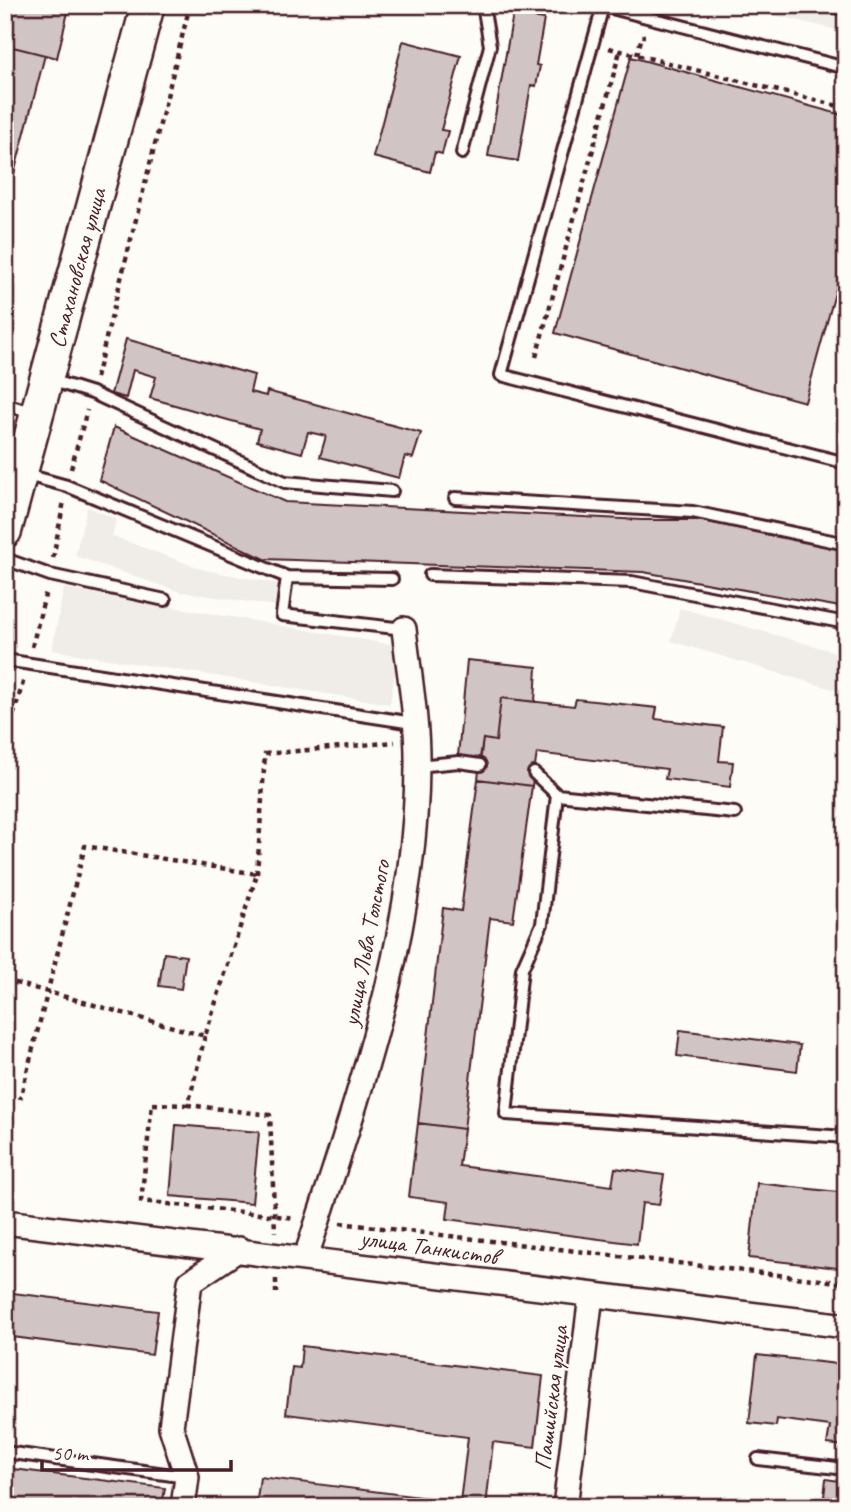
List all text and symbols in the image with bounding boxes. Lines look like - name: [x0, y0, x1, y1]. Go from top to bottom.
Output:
- street label: Стахановская улица: [41, 184, 113, 351]
- street label: улица Льва Толстого: [335, 856, 397, 1030]
- street label: улица Танкистов: [356, 1222, 505, 1272]
- street label: Пашийская улица: [527, 1323, 575, 1472]
- scale bar: [42, 1428, 231, 1472]
- text: 50 m: [52, 1440, 90, 1466]

